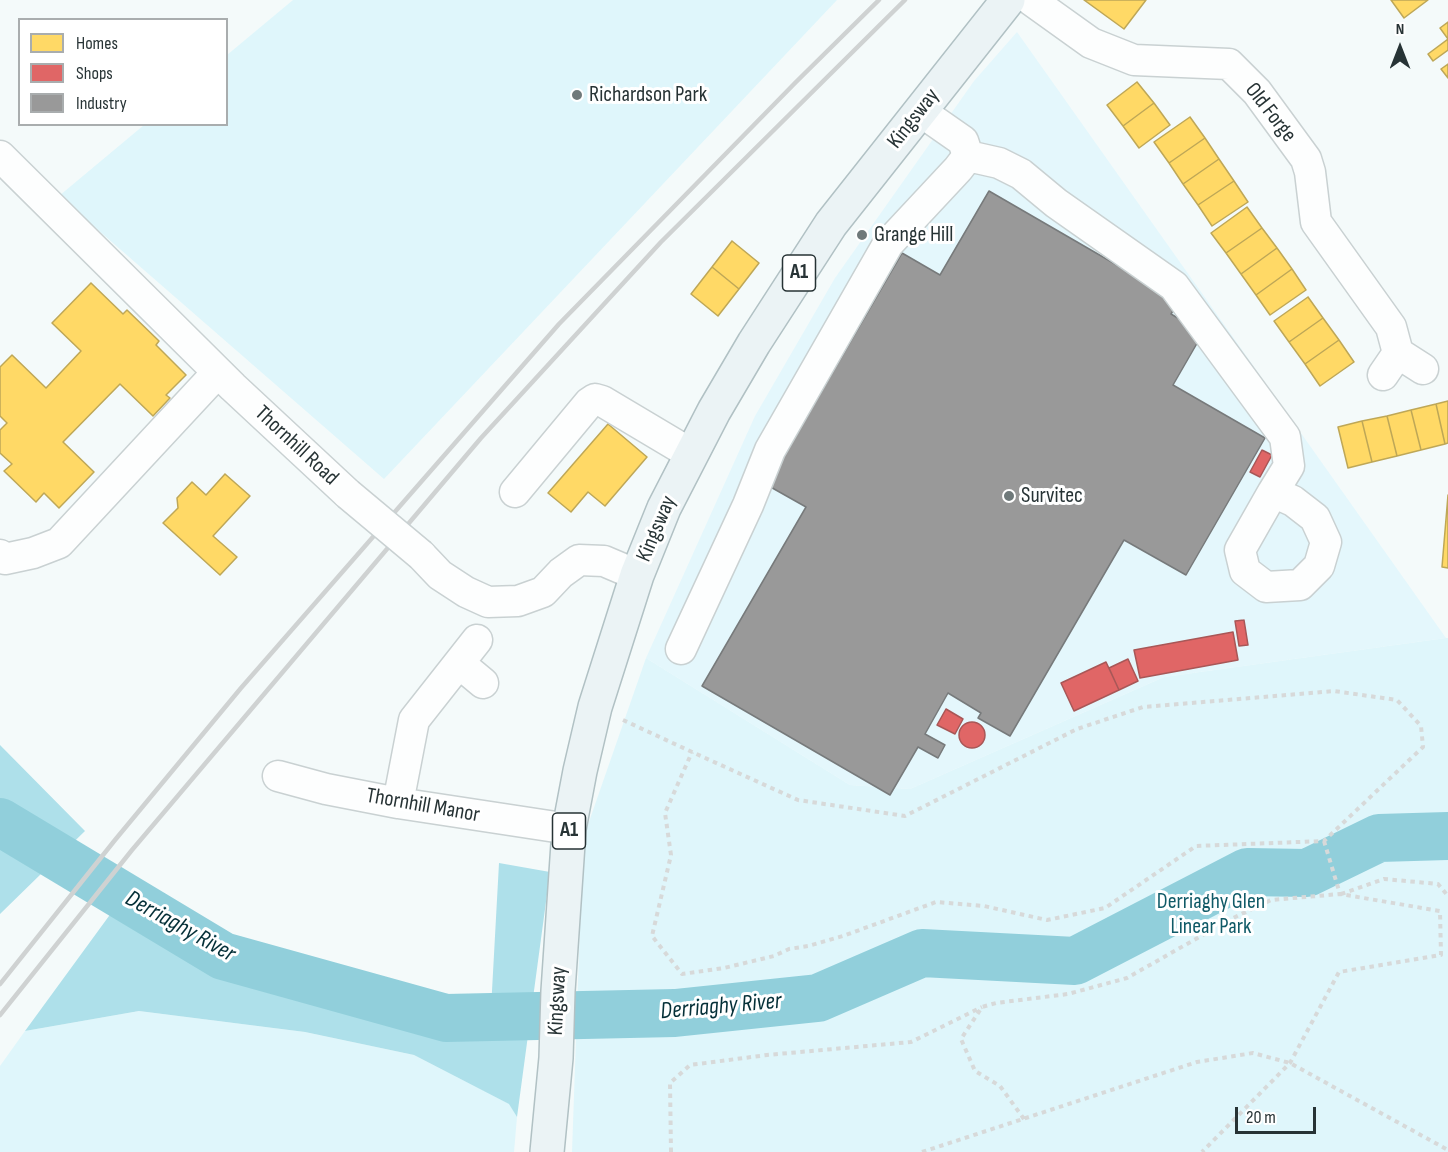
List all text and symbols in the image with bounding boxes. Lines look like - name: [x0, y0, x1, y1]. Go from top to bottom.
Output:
- legend: [18, 18, 228, 126]
- north arrow: [1370, 18, 1430, 78]
- text: N: [1396, 20, 1404, 39]
- text: Homes: [76, 33, 118, 54]
- text: Shops: [76, 63, 113, 84]
- street label: Old Forge: [1239, 78, 1301, 148]
- place label: Richardson Park: [589, 82, 707, 108]
- street label: Kingsway: [882, 84, 946, 154]
- marker: Richardson Park: [570, 88, 584, 102]
- text: Industry: [76, 93, 127, 114]
- place label: Grange Hill: [874, 222, 953, 248]
- marker: Grange Hill: [855, 228, 869, 242]
- road number: A1: [782, 255, 816, 291]
- street label: Thornhill Road: [249, 401, 343, 491]
- place label: Survitec: [1021, 483, 1083, 509]
- marker: Survitec: [1002, 489, 1016, 503]
- street label: Kingsway: [631, 492, 683, 566]
- street label: Thornhill Manor: [364, 783, 482, 829]
- road number: A1: [552, 813, 586, 849]
- water label: Derriaghy River: [120, 885, 240, 969]
- park label: Derriaghy Glen Linear Park: [1157, 889, 1265, 940]
- street label: Kingsway: [543, 966, 573, 1036]
- water label: Derriaghy River: [659, 987, 783, 1027]
- scale bar: [1238, 1095, 1319, 1133]
- text: 20 m: [1246, 1107, 1276, 1128]

